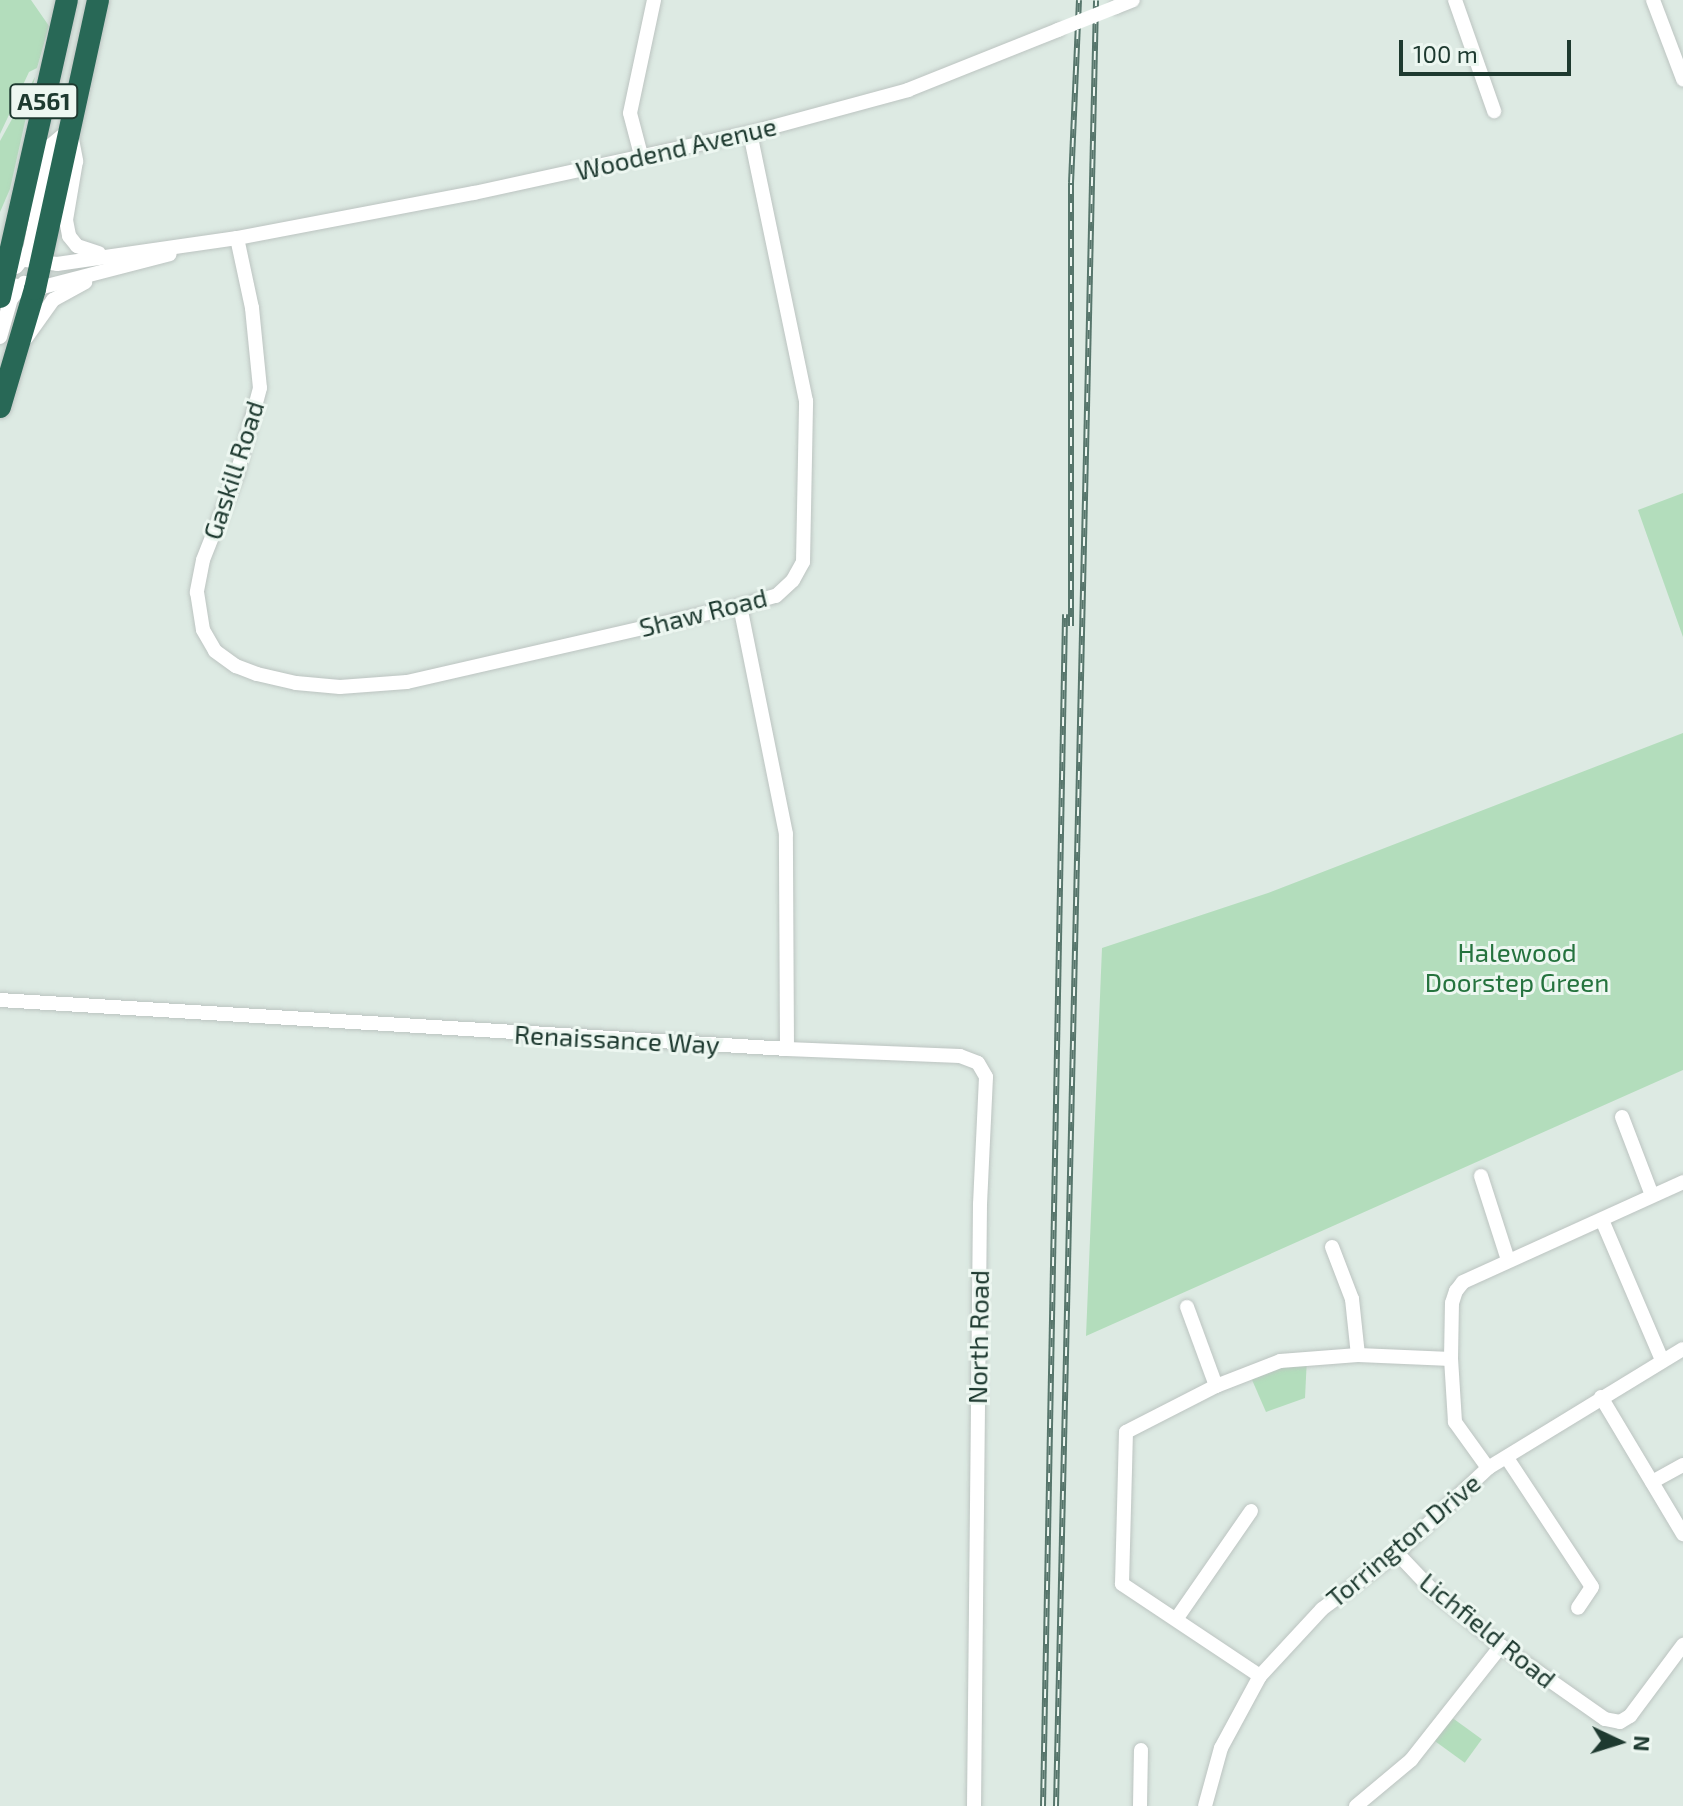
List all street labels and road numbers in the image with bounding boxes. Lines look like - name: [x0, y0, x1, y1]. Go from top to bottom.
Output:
- road number: A561: [8, 81, 80, 121]
- street label: Woodend Avenue: [572, 110, 780, 186]
- street label: Gaskill Road: [196, 396, 270, 544]
- street label: Shaw Road: [636, 581, 770, 643]
- street label: Renaissance Way: [513, 1018, 721, 1060]
- street label: North Road: [961, 1270, 995, 1404]
- street label: Torrington Drive: [1320, 1467, 1486, 1613]
- street label: Lichfield Road: [1414, 1566, 1562, 1694]

